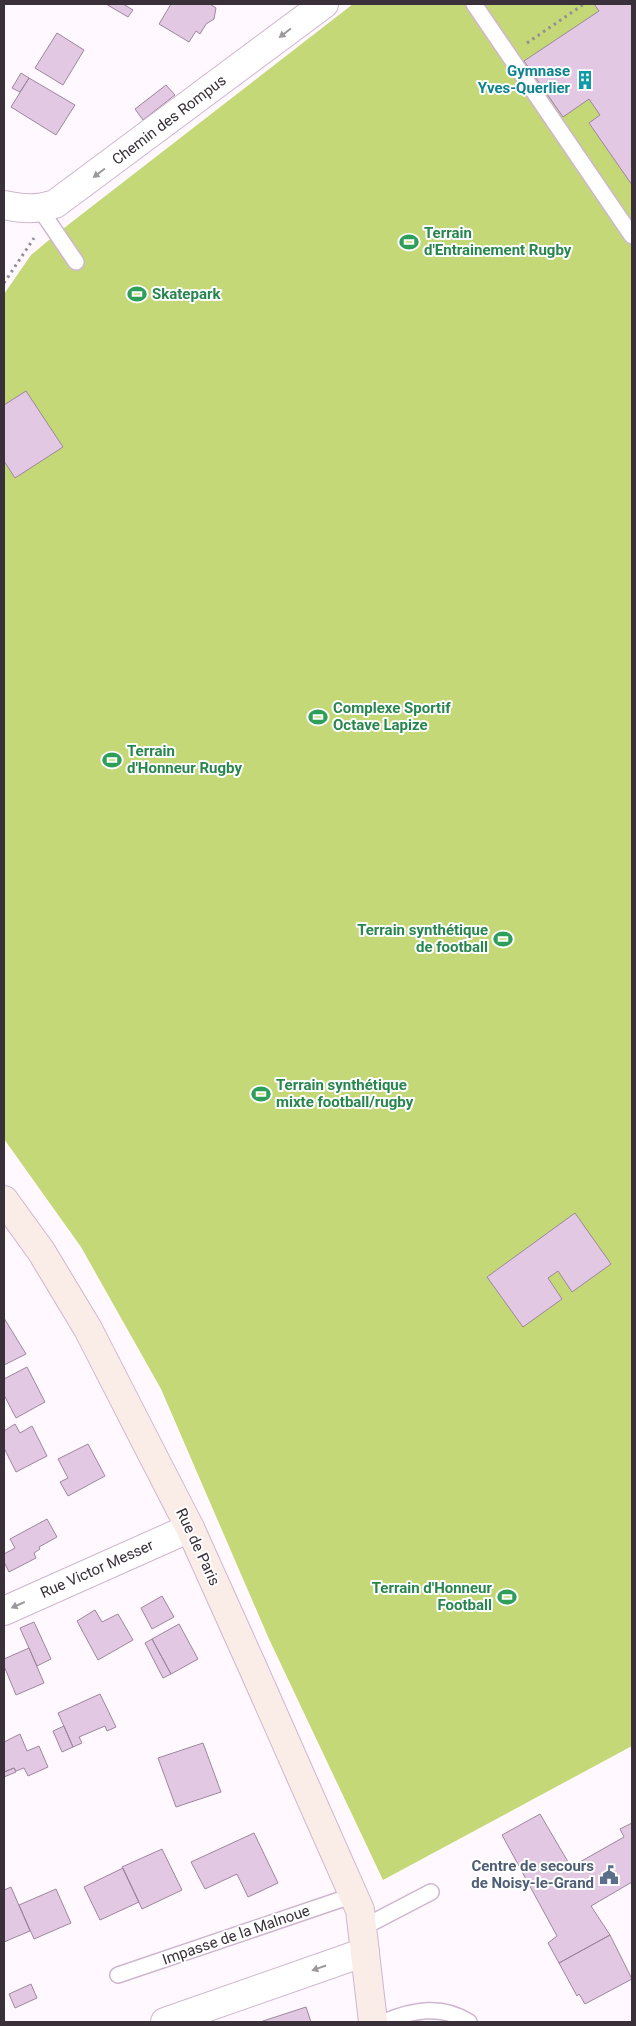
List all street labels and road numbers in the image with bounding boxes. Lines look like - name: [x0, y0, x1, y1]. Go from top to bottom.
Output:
- street label: Chemin des Rompus: [108, 71, 230, 169]
- street label: Rue de Paris: [172, 1505, 224, 1589]
- street label: Rue Victor Messer: [38, 1536, 156, 1602]
- street label: Impasse de la Malnoue: [160, 1901, 312, 1969]

